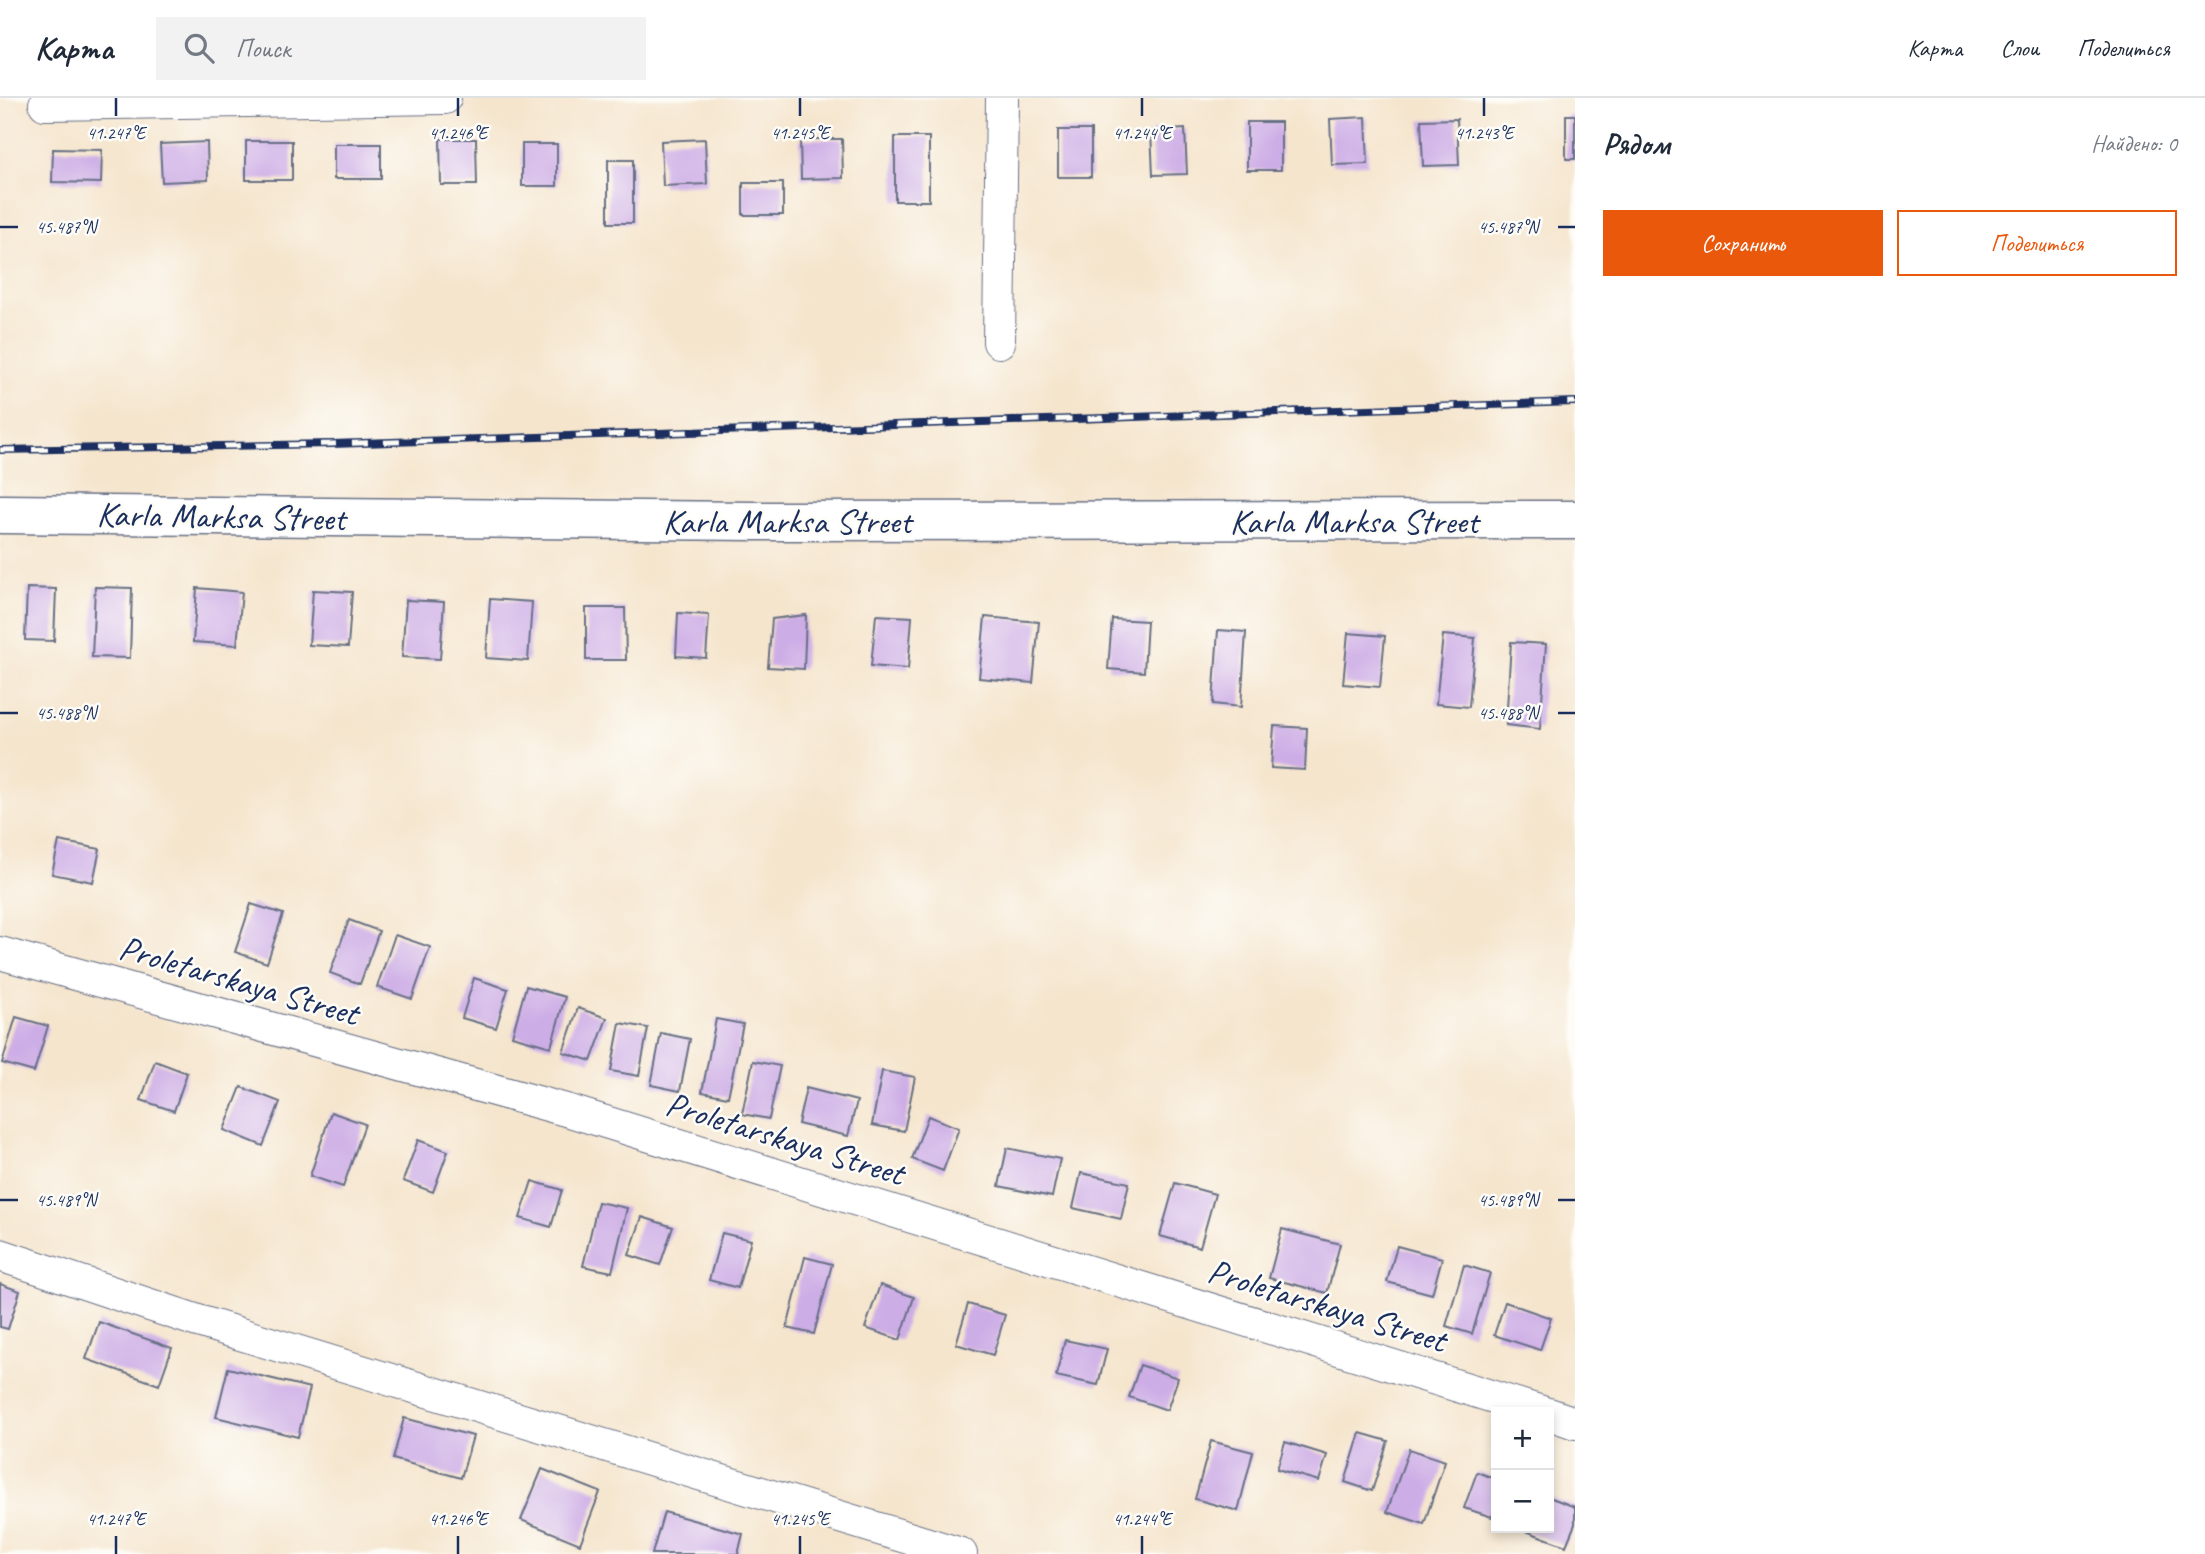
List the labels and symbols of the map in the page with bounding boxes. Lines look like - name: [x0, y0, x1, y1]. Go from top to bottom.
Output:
- text: 41.247°E: [87, 122, 148, 144]
- text: 41.246°E: [429, 122, 490, 144]
- text: 41.245°E: [771, 122, 832, 144]
- text: 41.244°E: [1113, 122, 1174, 144]
- text: 41.243°E: [1455, 122, 1516, 144]
- text: 45.487°N: [36, 216, 99, 238]
- text: 45.487°N: [1478, 216, 1541, 238]
- street label: Karla Marksa Street: [96, 492, 349, 541]
- street label: Karla Marksa Street: [663, 499, 915, 544]
- street label: Karla Marksa Street: [1230, 499, 1482, 544]
- text: 45.488°N: [36, 702, 99, 724]
- text: 45.488°N: [1478, 702, 1541, 724]
- street label: Proletarskaya Street: [114, 925, 367, 1037]
- street label: Proletarskaya Street: [661, 1081, 912, 1197]
- text: 45.489°N: [36, 1189, 99, 1211]
- text: 45.489°N: [1478, 1189, 1541, 1211]
- street label: Proletarskaya Street: [1203, 1248, 1454, 1364]
- text: 41.247°E: [87, 1508, 148, 1530]
- text: 41.246°E: [429, 1508, 490, 1530]
- text: 41.245°E: [771, 1508, 832, 1530]
- text: 41.244°E: [1113, 1508, 1174, 1530]

